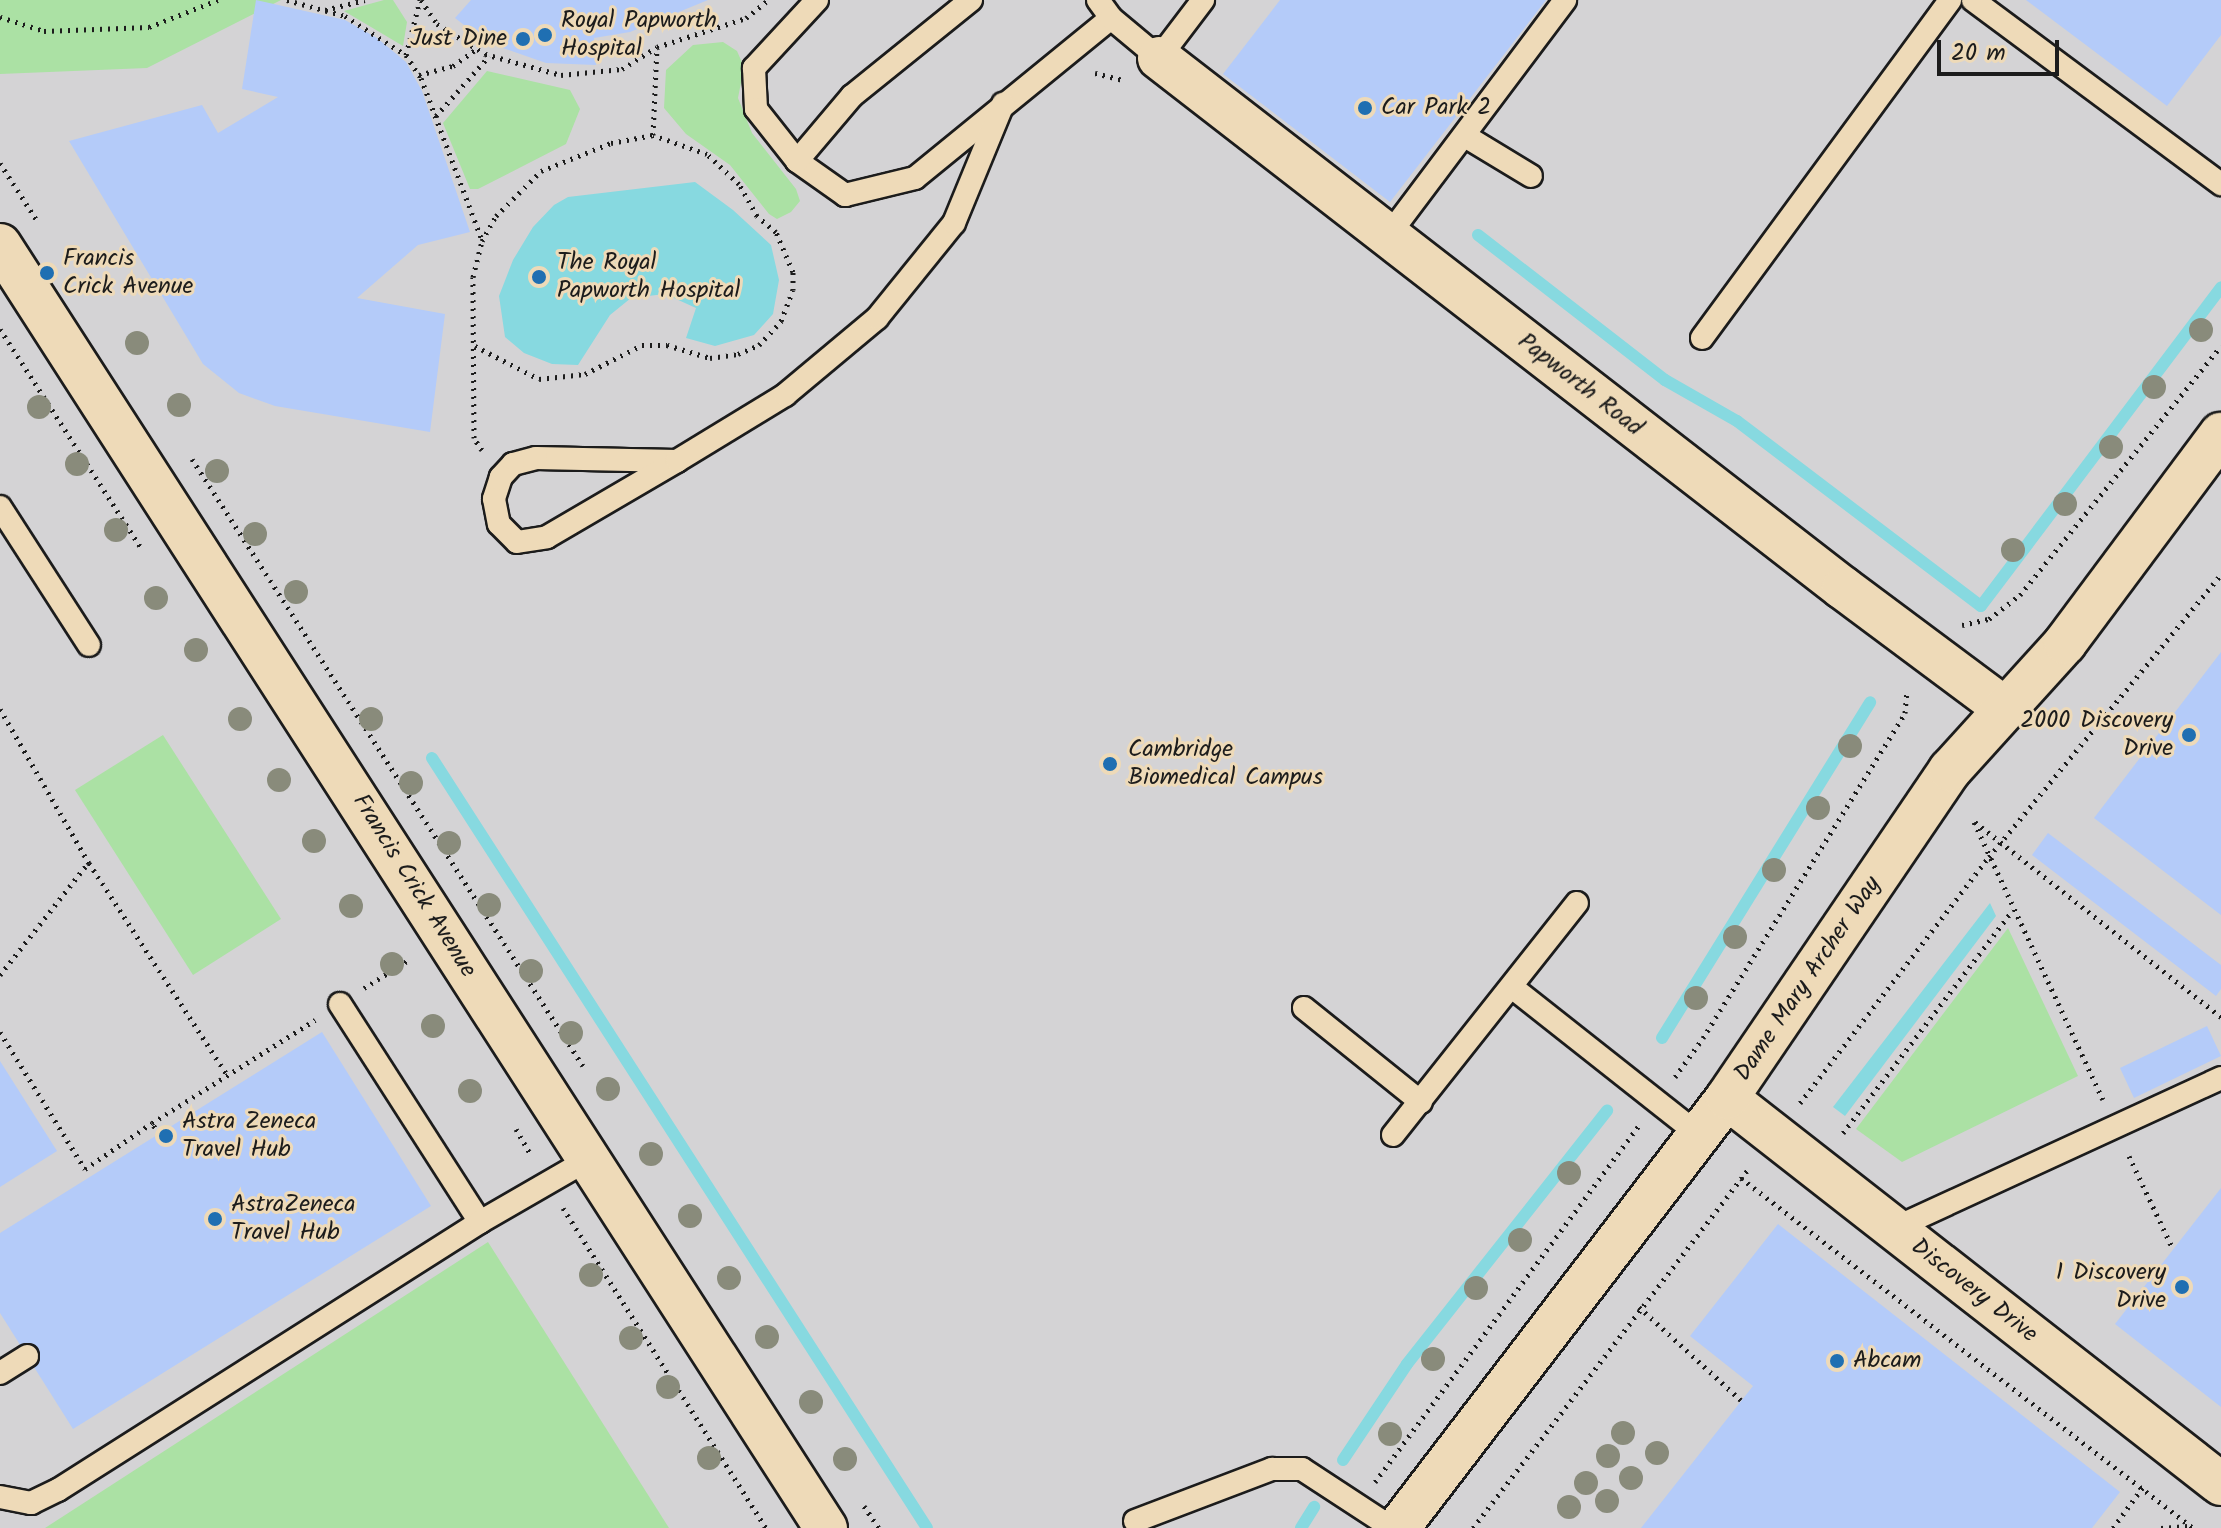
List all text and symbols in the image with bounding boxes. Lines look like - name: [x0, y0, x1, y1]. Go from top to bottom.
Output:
- place label: Royal Papworth Hospital: [561, 7, 717, 63]
- scale bar: [1941, 24, 2063, 74]
- place label: Just Dine: [410, 25, 507, 53]
- marker: Royal Papworth Hospital: [536, 26, 554, 44]
- marker: Just Dine: [514, 30, 532, 48]
- text: 20 m: [1951, 34, 2006, 73]
- place label: Car Park 2: [1381, 94, 1491, 122]
- marker: Car Park 2: [1356, 99, 1374, 117]
- place label: Francis Crick Avenue: [63, 245, 193, 301]
- place label: The Royal Papworth Hospital: [557, 249, 740, 305]
- marker: Francis Crick Avenue: [38, 264, 56, 282]
- marker: The Royal Papworth Hospital: [528, 266, 550, 288]
- street label: Papworth Road: [1512, 327, 1648, 443]
- place label: 2000 Discovery Drive: [2020, 707, 2173, 763]
- marker: 2000 Discovery Drive: [2180, 726, 2198, 744]
- place label: Cambridge Biomedical Campus: [1128, 736, 1323, 792]
- marker: Cambridge Biomedical Campus: [1099, 753, 1121, 775]
- street label: Francis Crick Avenue: [346, 789, 482, 983]
- street label: Dame Mary Archer Way: [1729, 871, 1887, 1087]
- place label: Astra Zeneca Travel Hub: [182, 1108, 316, 1164]
- marker: Astra Zeneca Travel Hub: [157, 1127, 175, 1145]
- place label: AstraZeneca Travel Hub: [231, 1191, 356, 1247]
- marker: AstraZeneca Travel Hub: [206, 1210, 224, 1228]
- street label: Discovery Drive: [1905, 1233, 2043, 1349]
- place label: 1 Discovery Drive: [2056, 1259, 2166, 1315]
- marker: 1 Discovery Drive: [2173, 1278, 2191, 1296]
- place label: Abcam: [1853, 1347, 1921, 1375]
- marker: Abcam: [1828, 1352, 1846, 1370]

